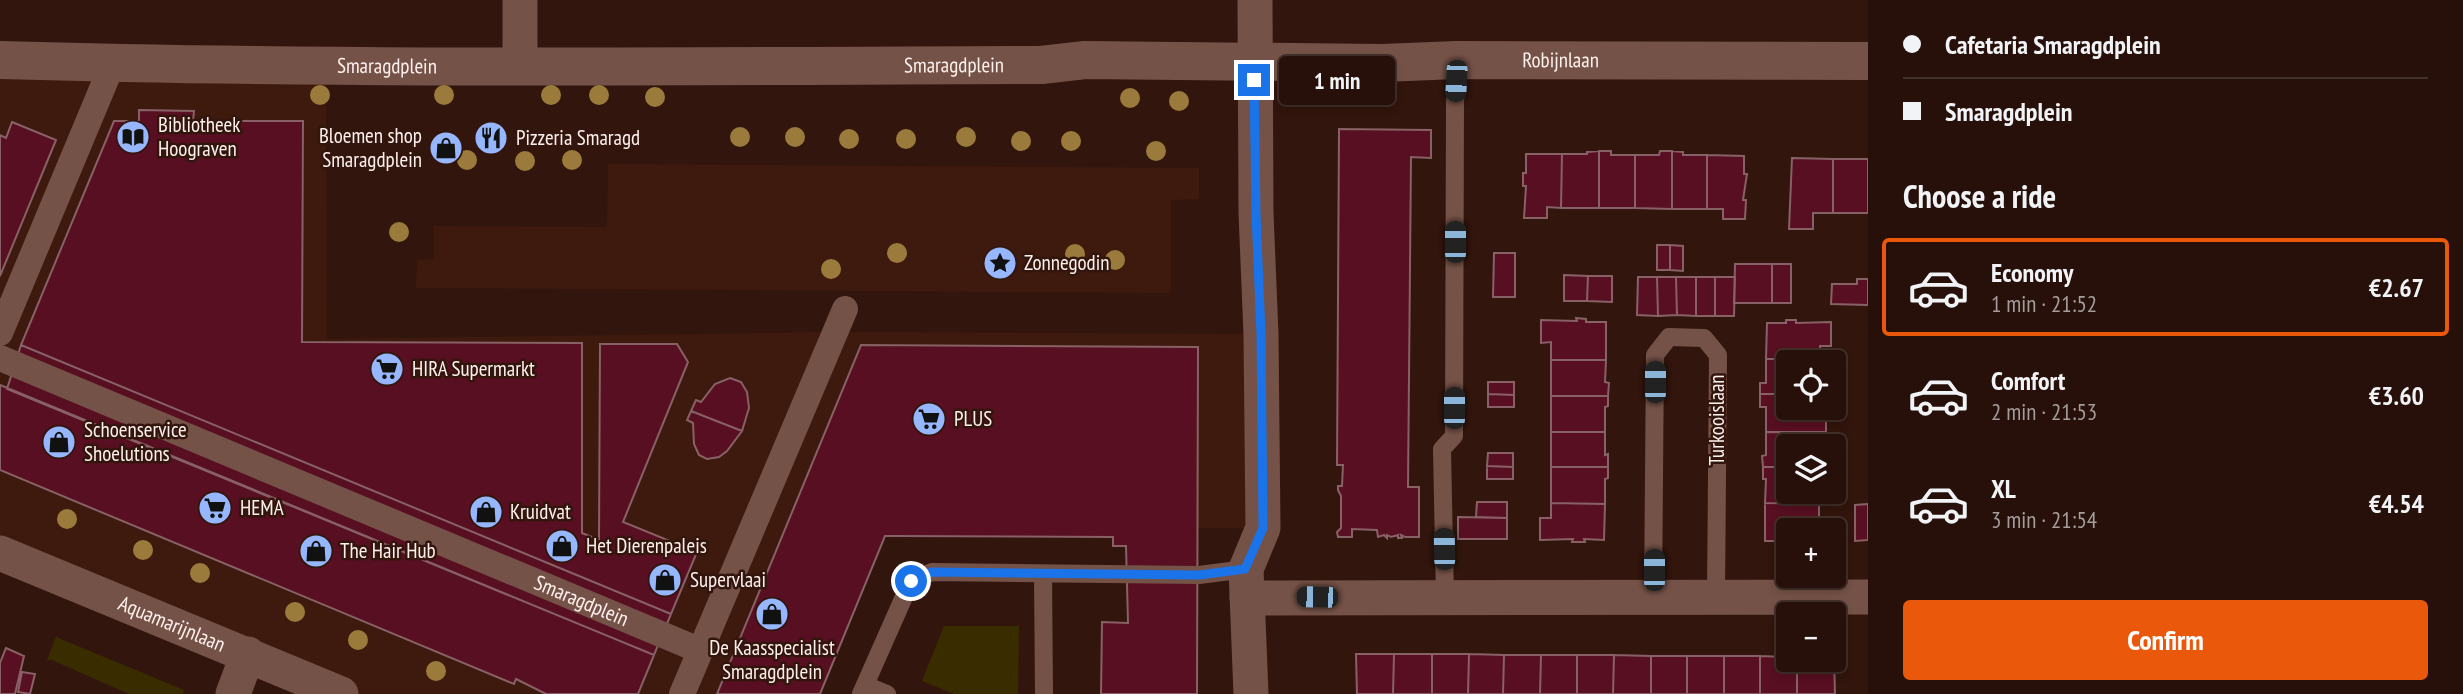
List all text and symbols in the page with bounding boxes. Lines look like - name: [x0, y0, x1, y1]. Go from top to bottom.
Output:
- text: Cafetaria Smaragdplein: [1945, 28, 2161, 61]
- street label: Robijnlaan: [1522, 46, 1599, 73]
- street label: Smaragdplein: [904, 51, 1004, 79]
- street label: Smaragdplein: [337, 52, 437, 79]
- callout: 1 min: [1278, 56, 1394, 104]
- car: [1445, 59, 1468, 103]
- route end: [1238, 64, 1270, 96]
- text: 1 min: [1314, 66, 1360, 95]
- text: Smaragdplein: [1945, 95, 2072, 128]
- place label: Bibliotheek Hoograven: [158, 111, 240, 162]
- library icon: Bibliotheek Hoograven: [114, 118, 152, 156]
- restaurant icon: Pizzeria Smaragd: [472, 119, 510, 157]
- place label: Bloemen shop Smaragdplein: [319, 122, 422, 173]
- place label: Pizzeria Smaragd: [516, 124, 640, 151]
- shop icon: Bloemen shop Smaragdplein: [427, 129, 465, 167]
- text: Choose a ride: [1903, 175, 2056, 217]
- car: [1445, 221, 1466, 263]
- place icon: Zonnegodin: [981, 244, 1019, 282]
- place label: Zonnegodin: [1024, 249, 1109, 276]
- icon: car: [1907, 256, 1970, 319]
- text: Economy: [1991, 256, 2073, 289]
- text: €2.67: [2369, 271, 2424, 304]
- text: 1 min · 21:52: [1991, 289, 2097, 318]
- supermarket icon: HIRA Supermarkt: [368, 350, 406, 388]
- map controls: [1776, 350, 1846, 672]
- button: locate: [1776, 350, 1846, 420]
- place label: HIRA Supermarkt: [412, 355, 535, 382]
- car: [1645, 361, 1666, 403]
- icon: car: [1907, 364, 1970, 427]
- text: Comfort: [1991, 364, 2065, 397]
- street label: Turkooislaan: [1703, 374, 1730, 466]
- text: €3.60: [2369, 379, 2424, 412]
- car: [1444, 387, 1465, 429]
- text: 2 min · 21:53: [1991, 397, 2097, 426]
- supermarket icon: PLUS: [910, 400, 948, 438]
- place label: PLUS: [954, 405, 992, 432]
- place label: Schoenservice Shoelutions: [84, 416, 187, 467]
- shop icon: Schoenservice Shoelutions: [40, 423, 78, 461]
- button: layers: [1776, 434, 1846, 504]
- icon: car: [1907, 472, 1970, 535]
- text: XL: [1991, 472, 2016, 505]
- text: €4.54: [2369, 487, 2424, 520]
- supermarket icon: HEMA: [196, 489, 234, 527]
- shop icon: Kruidvat: [467, 493, 505, 531]
- place label: HEMA: [240, 494, 284, 521]
- place label: Kruidvat: [510, 498, 571, 525]
- text: 3 min · 21:54: [1991, 505, 2097, 534]
- button: +: [1776, 518, 1846, 588]
- shop icon: Het Dierenpaleis: [543, 527, 581, 565]
- car: [1434, 528, 1455, 570]
- shop icon: The Hair Hub: [297, 532, 335, 570]
- place label: Het Dierenpaleis: [586, 532, 707, 559]
- place label: The Hair Hub: [340, 537, 436, 564]
- car: [1644, 549, 1665, 591]
- shop icon: Supervlaai: [646, 561, 684, 599]
- route start: [895, 565, 927, 597]
- place label: Supervlaai: [690, 566, 766, 593]
- street label: Smaragdplein: [530, 569, 633, 632]
- car: [1296, 586, 1339, 608]
- street label: Aquamarijnlaan: [115, 589, 230, 658]
- shop icon: De Kaasspecialist Smaragdplein: [753, 595, 791, 633]
- button: Confirm: [1903, 600, 2428, 680]
- button: −: [1776, 602, 1846, 672]
- place label: De Kaasspecialist Smaragdplein: [709, 634, 835, 685]

